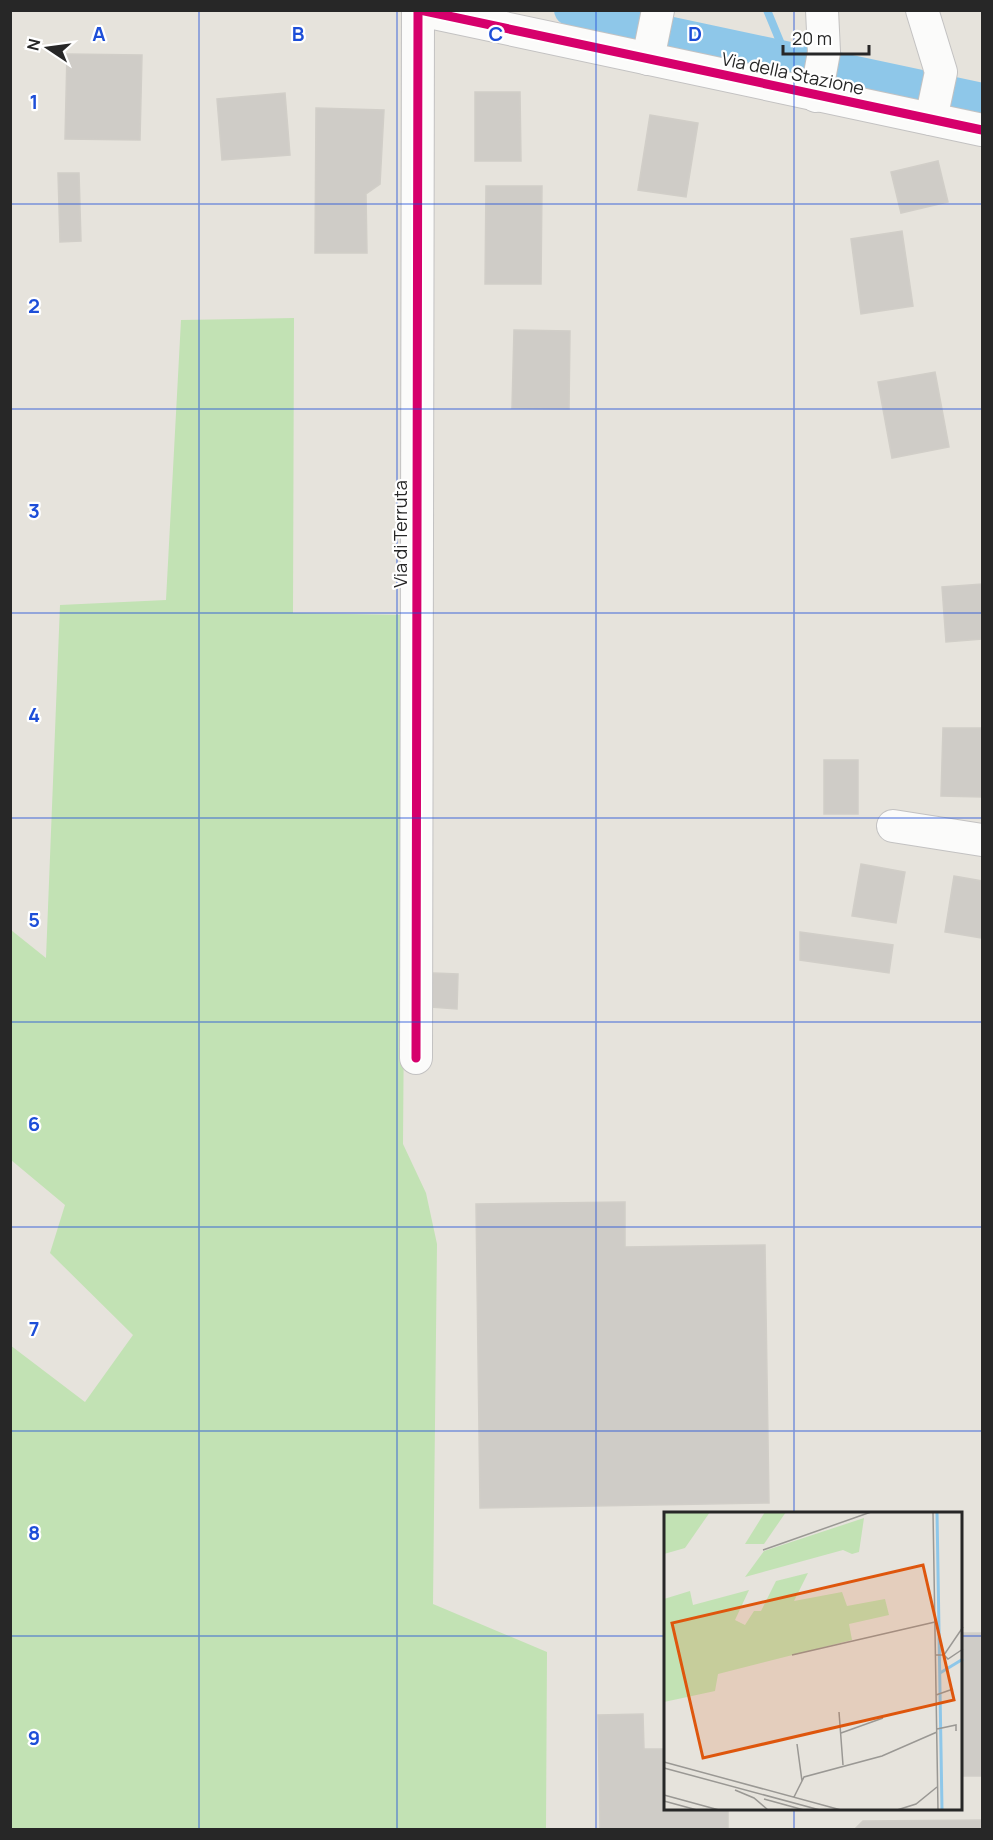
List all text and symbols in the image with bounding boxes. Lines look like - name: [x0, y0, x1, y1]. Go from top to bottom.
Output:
- north arrow: [18, 18, 78, 78]
- scale bar: [783, 18, 868, 56]
- text: A: [92, 20, 106, 47]
- text: B: [292, 20, 305, 47]
- text: C: [489, 20, 503, 47]
- text: D: [688, 20, 702, 47]
- text: 20 m: [792, 26, 832, 50]
- text: N: [21, 37, 45, 53]
- street label: Via della Stazione: [719, 46, 867, 100]
- text: 1: [30, 88, 38, 115]
- text: 2: [28, 292, 40, 319]
- street label: Via di Terruta: [388, 480, 412, 588]
- text: 3: [28, 497, 40, 524]
- text: 4: [28, 701, 40, 728]
- text: 5: [28, 906, 40, 933]
- text: 6: [28, 1110, 40, 1137]
- text: 7: [29, 1315, 39, 1342]
- inset map: [664, 1512, 963, 1810]
- text: 8: [28, 1519, 40, 1546]
- text: 9: [28, 1724, 40, 1751]

